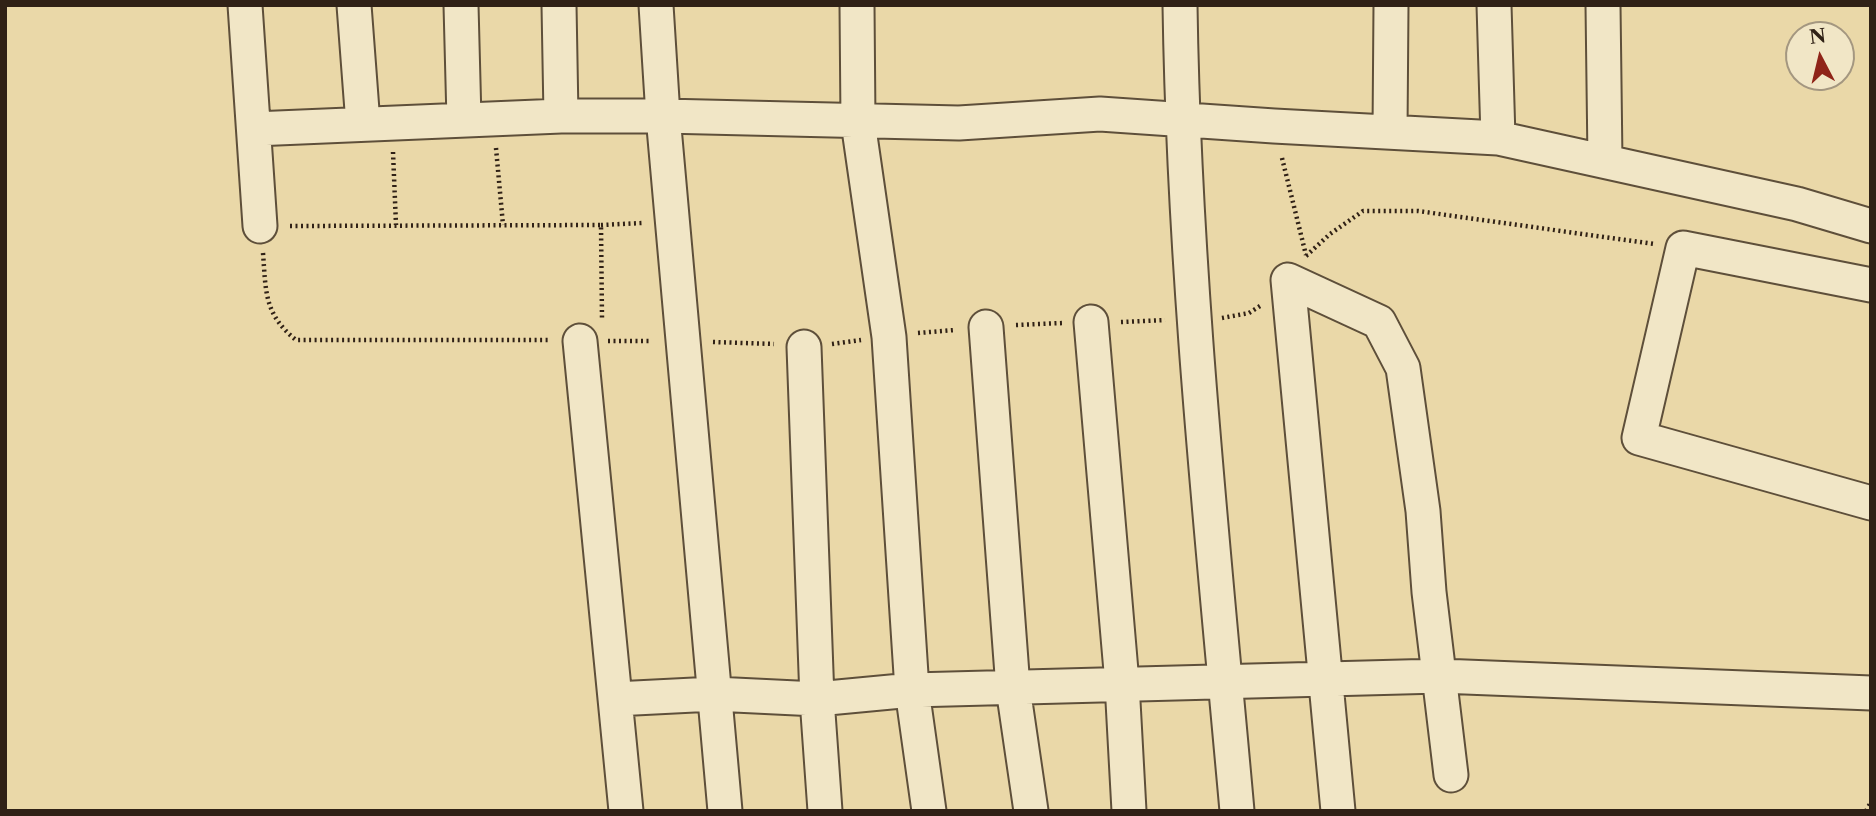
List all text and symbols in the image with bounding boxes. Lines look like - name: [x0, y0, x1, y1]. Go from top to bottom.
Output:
- north arrow: [1785, 21, 1855, 91]
- text: N: [1808, 24, 1827, 49]

